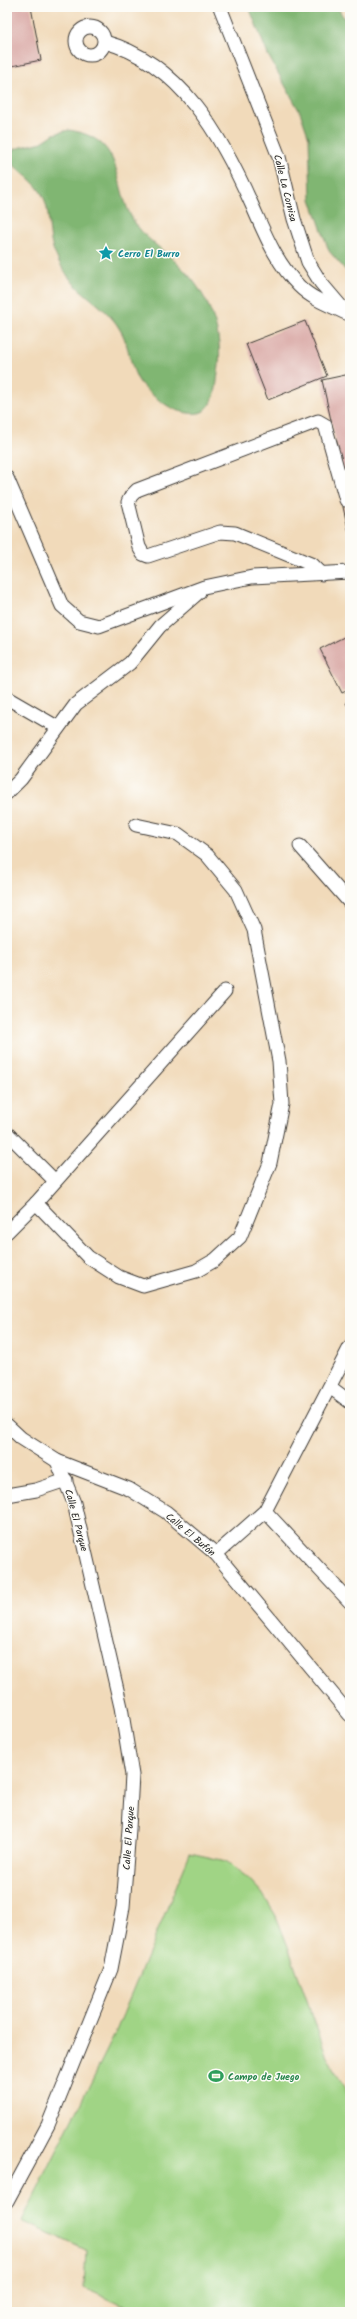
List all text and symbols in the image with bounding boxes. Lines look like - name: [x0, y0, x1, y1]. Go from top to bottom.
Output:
- street label: Calle La Cornisa: [269, 153, 301, 224]
- place icon: Cerro El Burro: [97, 244, 115, 262]
- place label: Cerro El Burro: [118, 246, 180, 262]
- street label: Calle El Parque: [60, 1487, 92, 1554]
- street label: Calle El Bufón: [162, 1509, 219, 1561]
- street label: Calle El Parque: [119, 1805, 139, 1870]
- sports icon: Campo de Juego: [207, 2067, 225, 2085]
- place label: Campo de Juego: [228, 2069, 300, 2085]

